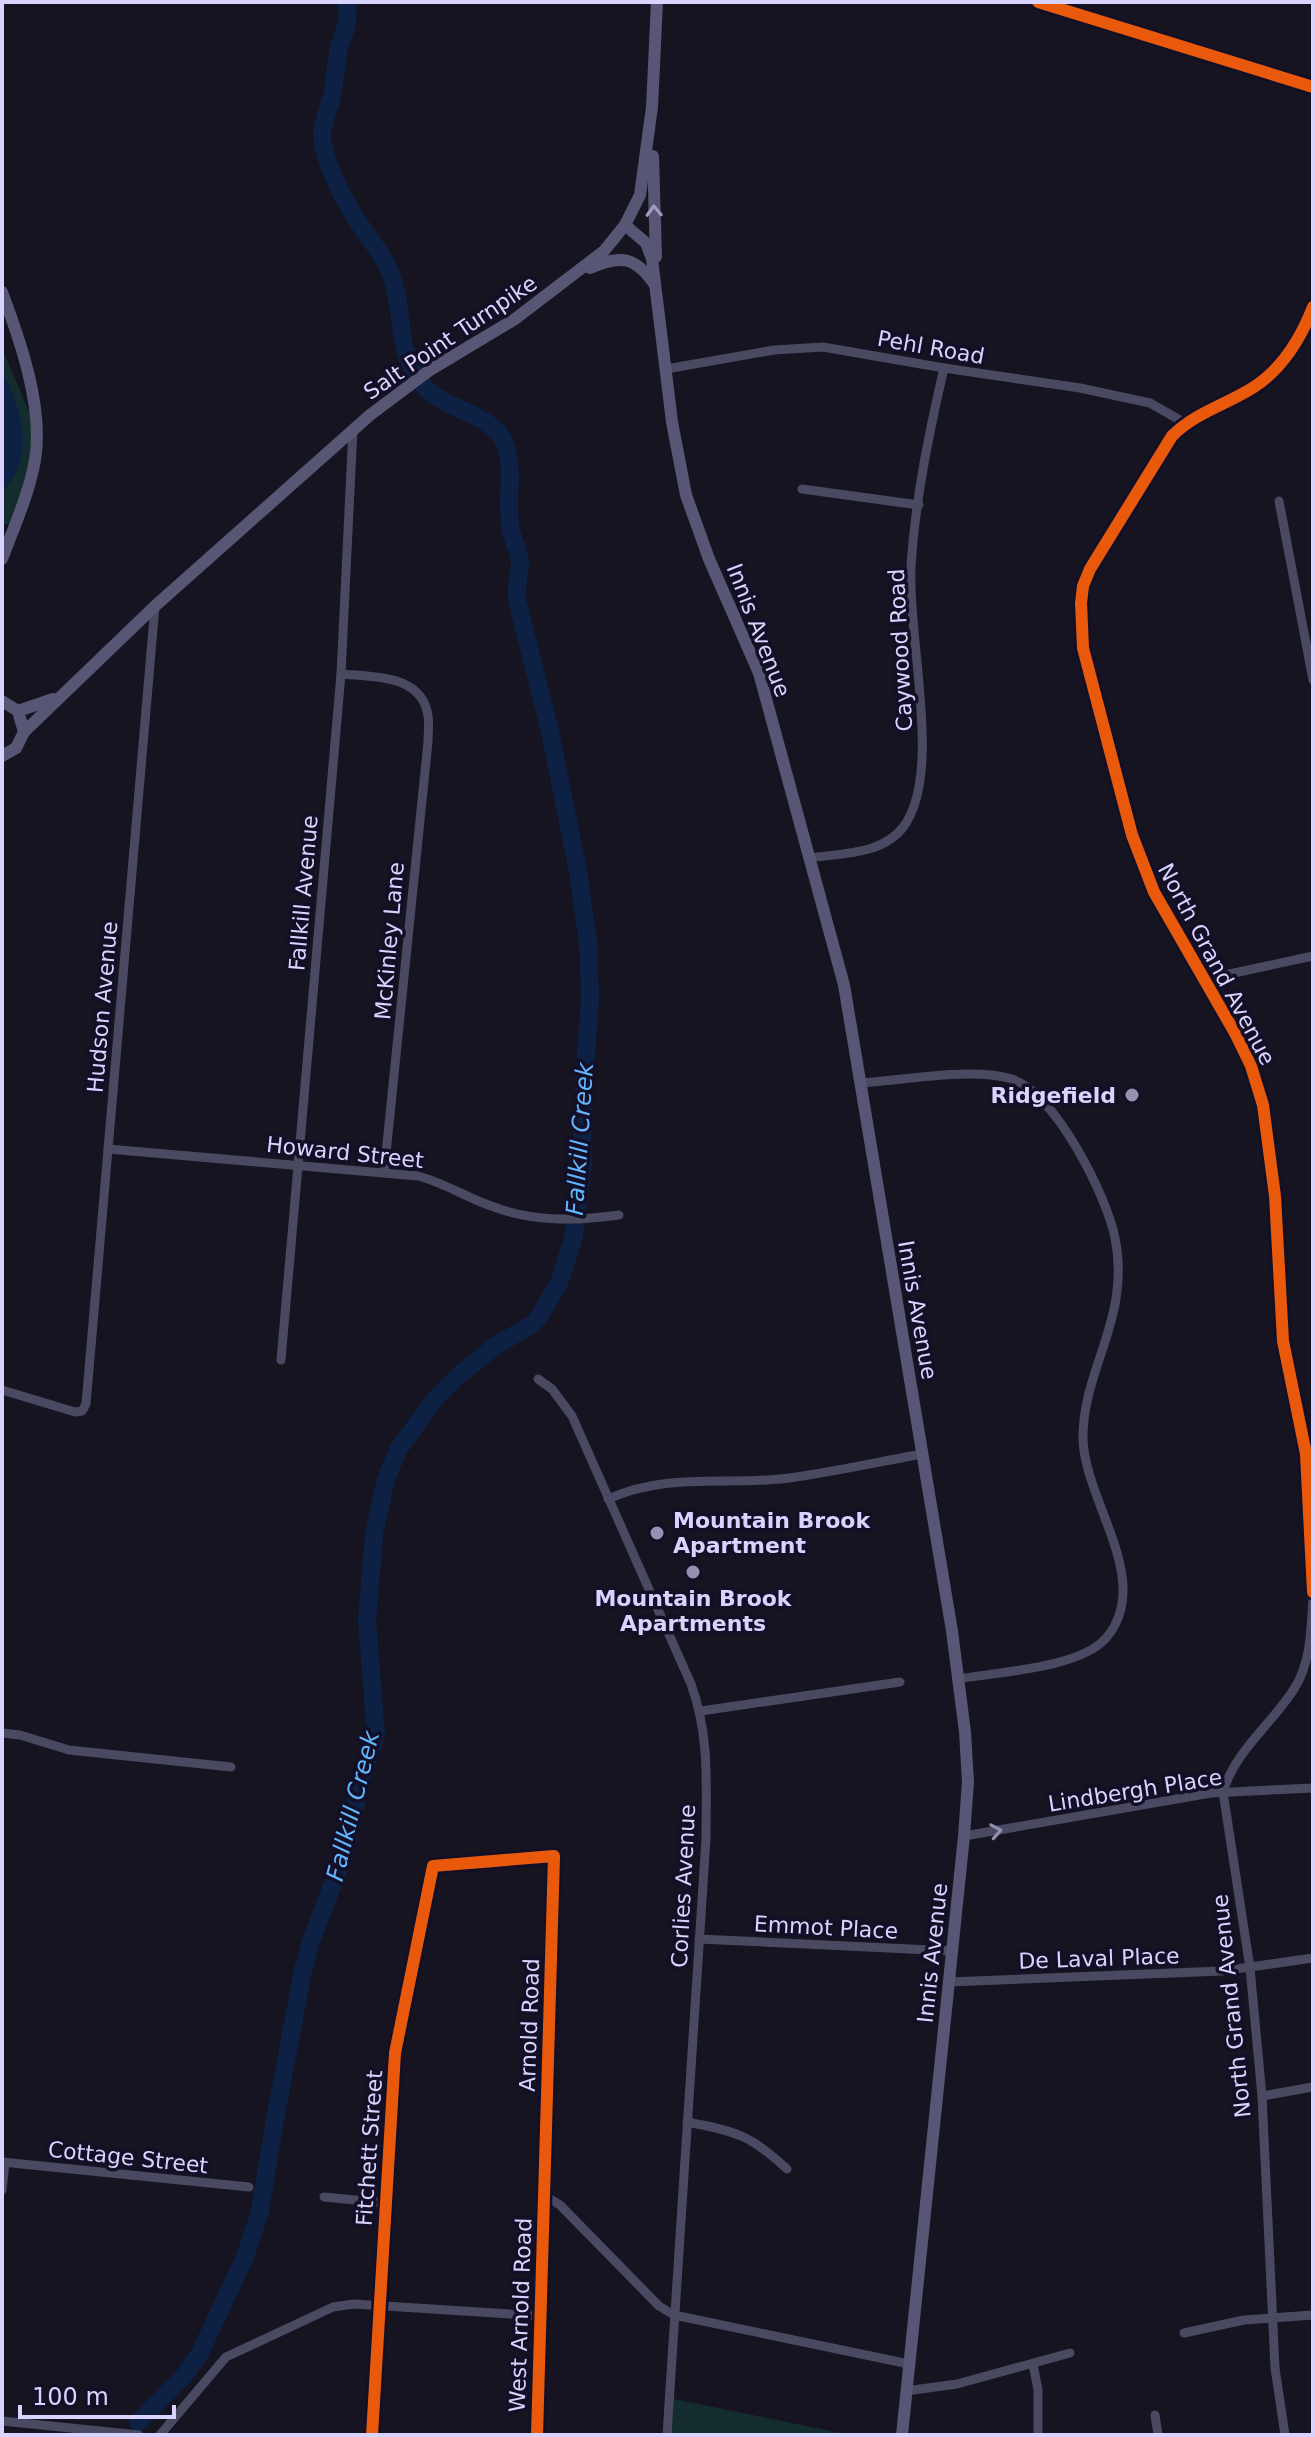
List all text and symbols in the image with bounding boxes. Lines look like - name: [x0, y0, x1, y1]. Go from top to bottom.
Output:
- one-way arrow: [645, 204, 662, 217]
- street label: Salt Point Turnpike: [359, 270, 541, 405]
- street label: Pehl Road: [875, 326, 986, 369]
- street label: Innis Avenue: [722, 560, 795, 700]
- street label: Caywood Road: [884, 568, 917, 732]
- street label: Fallkill Avenue: [284, 814, 323, 972]
- street label: North Grand Avenue: [1153, 859, 1280, 1069]
- street label: McKinley Lane: [370, 861, 409, 1021]
- street label: Hudson Avenue: [83, 920, 122, 1094]
- water label: Fallkill Creek: [561, 1060, 599, 1217]
- place label: Ridgefield: [991, 1083, 1116, 1108]
- marker: Ridgefield: [1123, 1086, 1141, 1104]
- street label: Howard Street: [265, 1132, 425, 1173]
- street label: Innis Avenue: [893, 1239, 942, 1382]
- place label: Mountain Brook Apartment: [673, 1508, 871, 1558]
- marker: Mountain Brook Apartment: [648, 1524, 666, 1542]
- marker: Mountain Brook Apartments: [684, 1563, 702, 1581]
- place label: Mountain Brook Apartments: [594, 1586, 793, 1636]
- water label: Fallkill Creek: [321, 1727, 385, 1884]
- street label: Lindbergh Place: [1046, 1764, 1224, 1817]
- street label: Corlies Avenue: [667, 1804, 700, 1968]
- one-way arrow: [989, 1823, 1002, 1840]
- street label: Innis Avenue: [913, 1882, 952, 2024]
- street label: North Grand Avenue: [1207, 1893, 1256, 2119]
- street label: Emmot Place: [753, 1911, 899, 1944]
- street label: De Laval Place: [1018, 1943, 1180, 1974]
- street label: Arnold Road: [515, 1958, 544, 2092]
- street label: Fitchett Street: [352, 2069, 387, 2227]
- street label: Cottage Street: [47, 2137, 210, 2178]
- street label: West Arnold Road: [505, 2217, 536, 2413]
- scale bar: [20, 2369, 174, 2419]
- text: 100 m: [32, 2383, 109, 2411]

